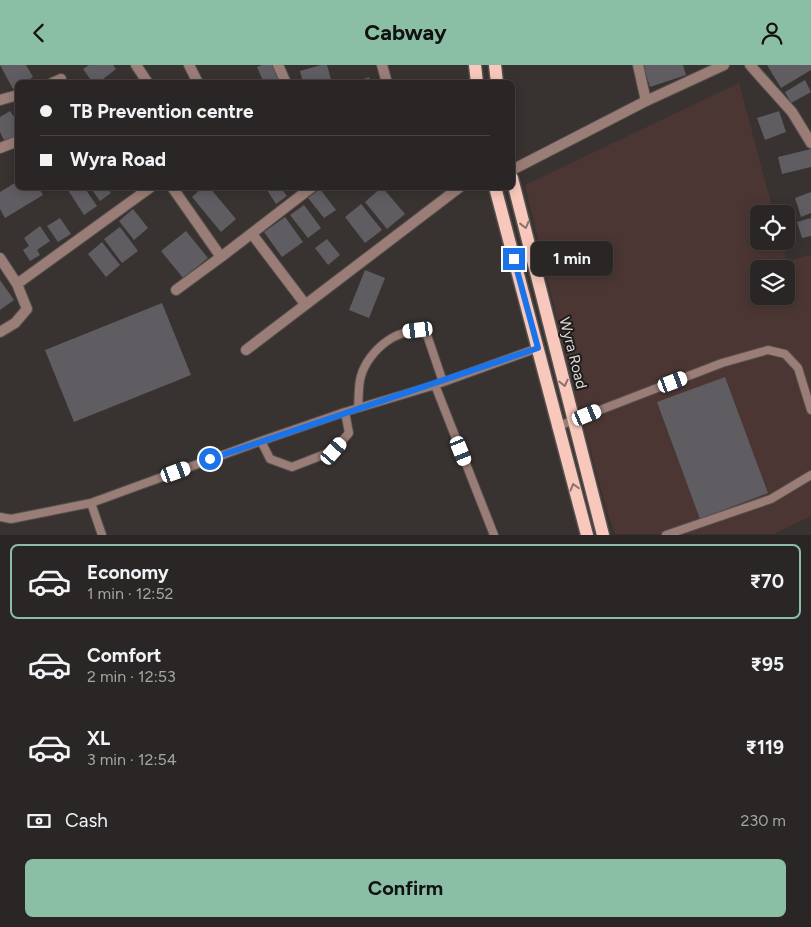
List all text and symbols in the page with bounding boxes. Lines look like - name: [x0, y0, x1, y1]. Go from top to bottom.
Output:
- icon: back: [25, 19, 53, 47]
- text: Cabway: [364, 19, 447, 46]
- icon: person: [758, 19, 786, 47]
- text: TB Prevention centre: [70, 100, 254, 123]
- text: Wyra Road: [70, 148, 166, 171]
- map controls: [750, 205, 795, 305]
- button: locate: [750, 205, 795, 250]
- one-way arrow: [519, 221, 529, 229]
- callout: 1 min: [532, 241, 614, 277]
- route end: [503, 248, 525, 270]
- text: 1 min: [553, 249, 591, 268]
- button: layers: [750, 260, 795, 305]
- street label: Wyra Road: [555, 315, 591, 391]
- car: [402, 321, 433, 339]
- car: [656, 370, 689, 394]
- one-way arrow: [558, 379, 569, 388]
- car: [570, 402, 603, 428]
- car: [448, 434, 473, 468]
- car: [318, 435, 349, 467]
- route start: [199, 448, 221, 470]
- car: [159, 460, 192, 484]
- one-way arrow: [569, 484, 579, 492]
- icon: car: [27, 559, 72, 604]
- text: Economy: [87, 561, 169, 584]
- text: ₹70: [750, 570, 784, 593]
- text: 1 min · 12:52: [87, 584, 174, 603]
- icon: car: [27, 642, 72, 687]
- text: Comfort: [87, 644, 162, 667]
- text: ₹95: [751, 653, 784, 676]
- text: 2 min · 12:53: [87, 667, 176, 686]
- icon: car: [27, 725, 72, 770]
- text: XL: [87, 727, 110, 750]
- text: ₹119: [746, 736, 784, 759]
- text: 3 min · 12:54: [87, 750, 177, 769]
- icon: cash: [25, 807, 53, 835]
- text: Cash: [65, 809, 108, 832]
- text: 230 m: [741, 811, 786, 830]
- button: Confirm: [25, 859, 786, 917]

